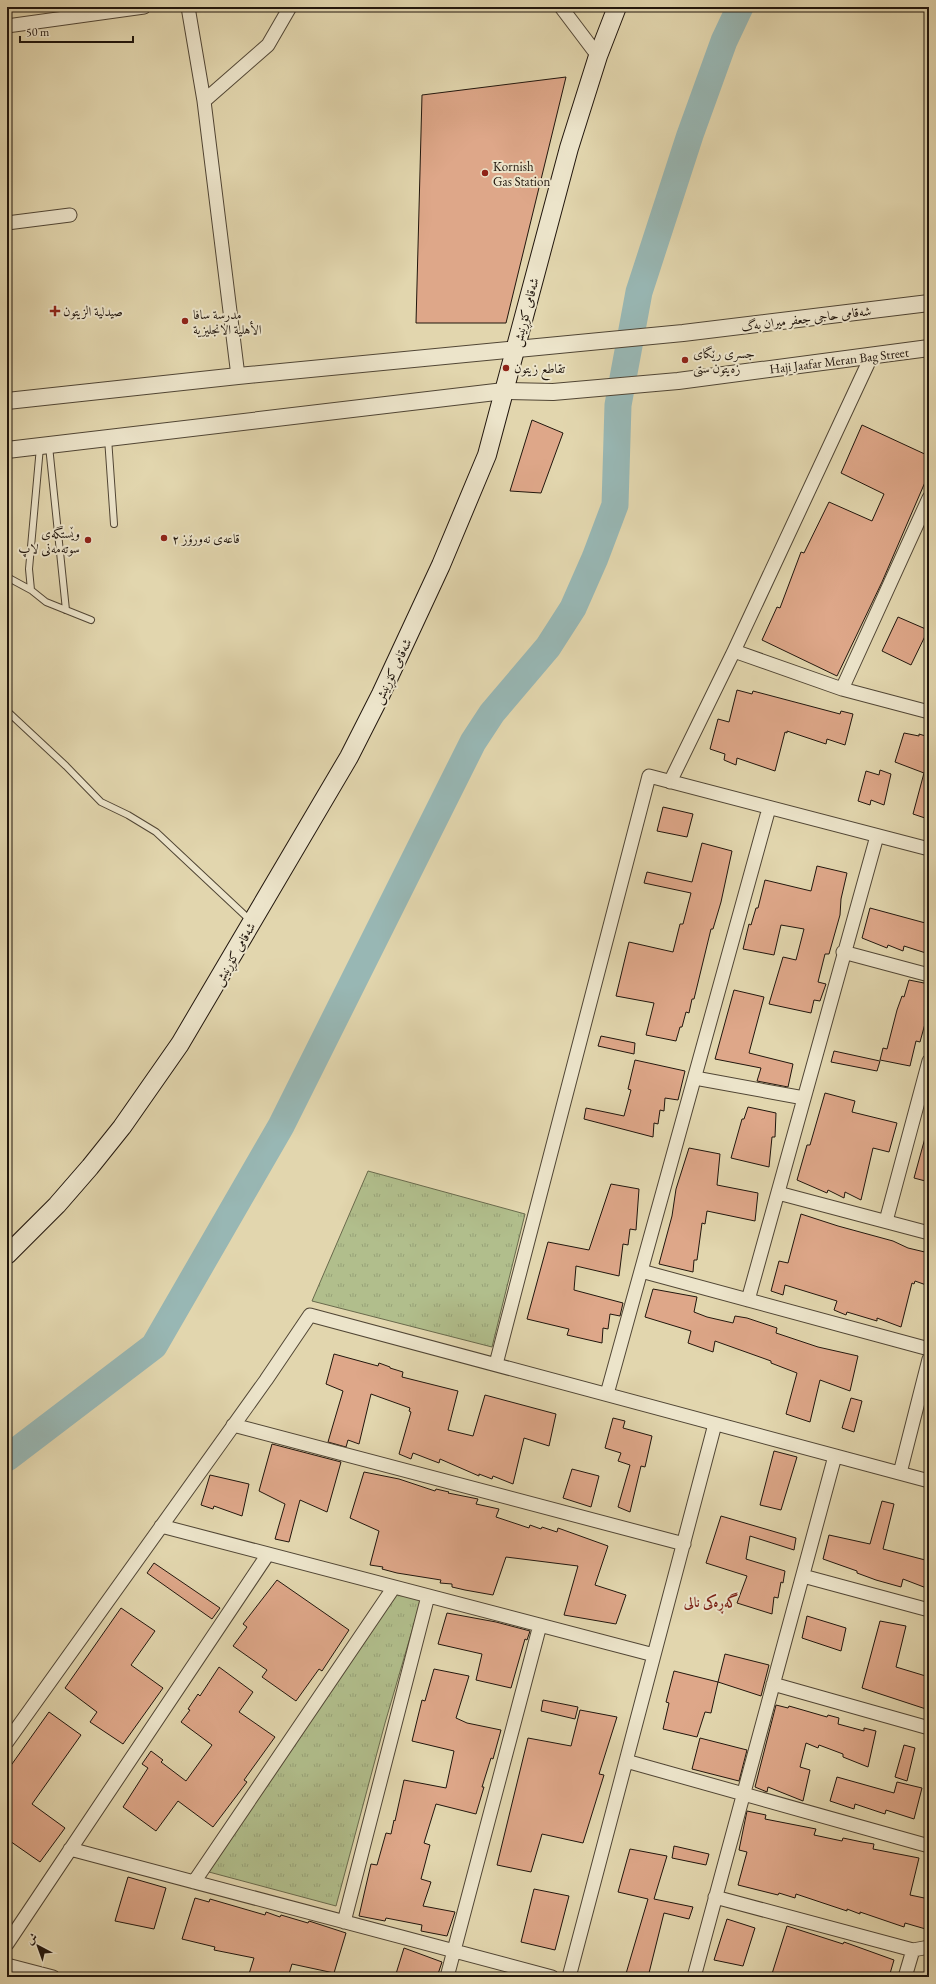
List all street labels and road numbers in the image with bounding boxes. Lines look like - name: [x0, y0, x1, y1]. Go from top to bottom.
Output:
- street label: شەقامی کۆڕنیش: [508, 276, 545, 349]
- street label: شەقامی حاجی جعفر میران بەگ: [740, 302, 872, 335]
- street label: Haji Jaafar Meran Bag Street: [768, 344, 910, 377]
- street label: شەقامی کۆڕنیش: [369, 636, 417, 708]
- street label: شەقامی کۆڕنیش: [209, 919, 261, 990]

